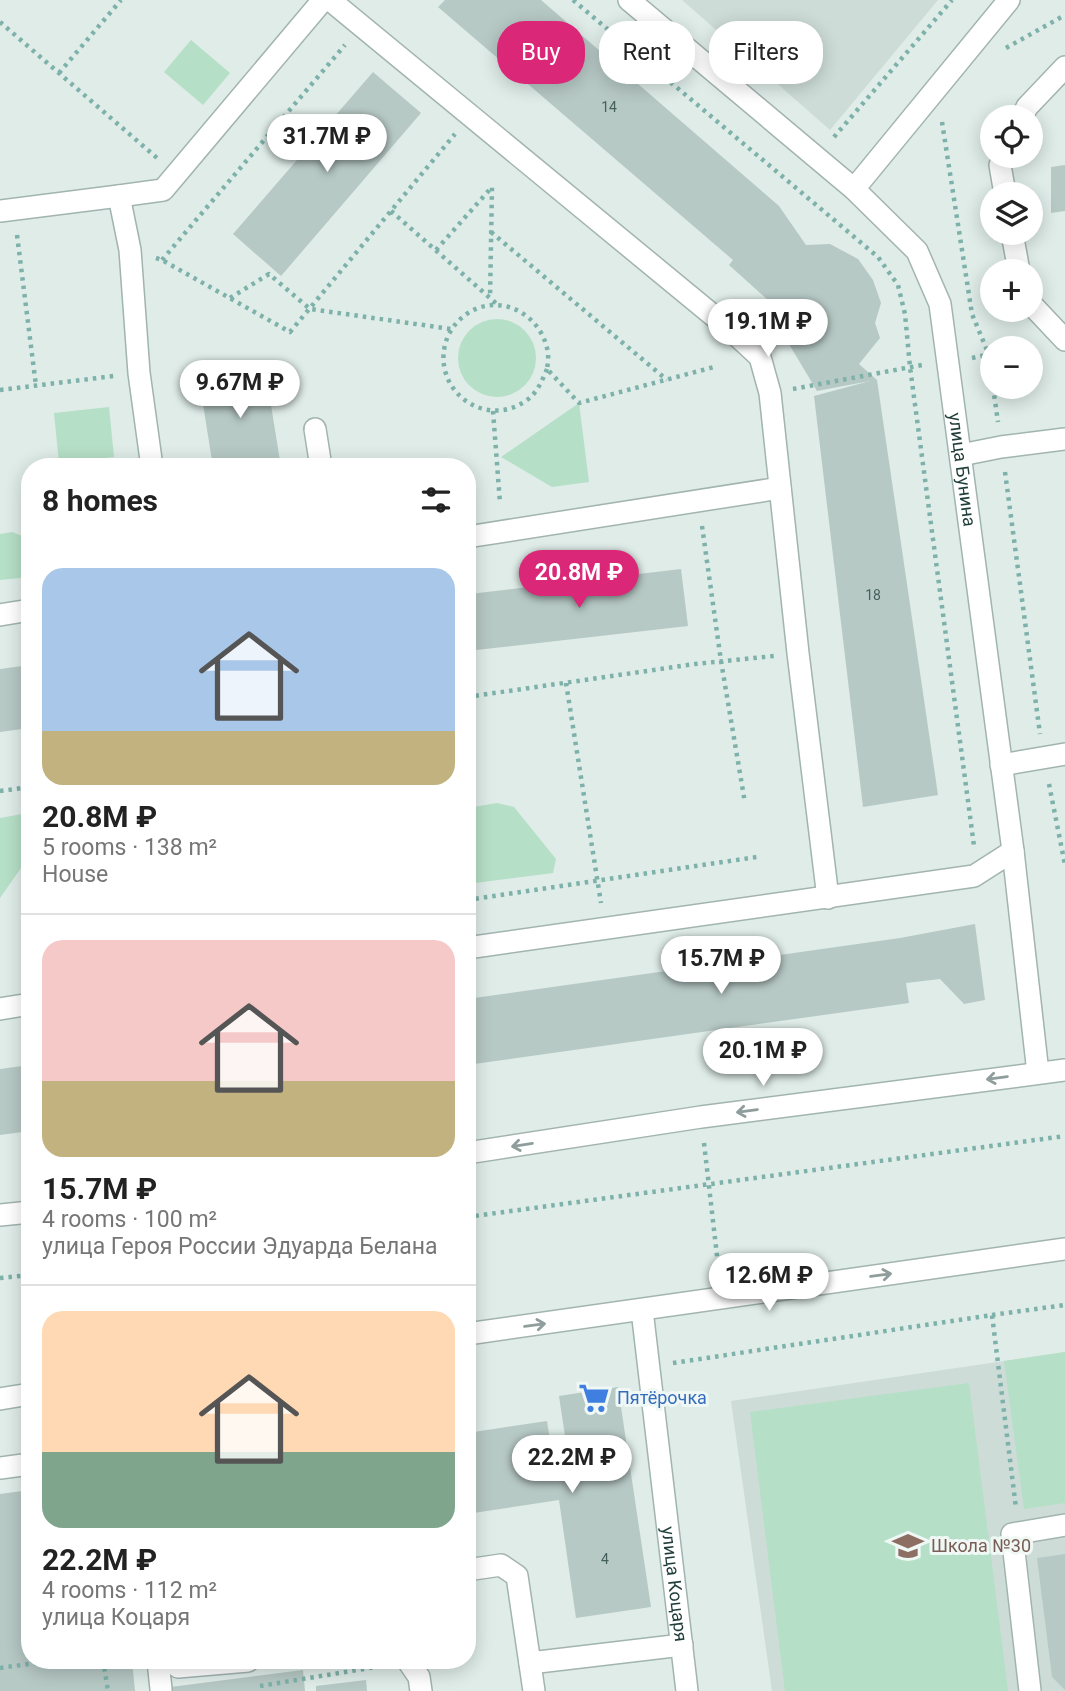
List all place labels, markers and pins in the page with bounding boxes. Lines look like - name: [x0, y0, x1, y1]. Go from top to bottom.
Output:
- pin: 31.7M ₽: [262, 114, 392, 174]
- pin: 19.1M ₽: [703, 300, 833, 359]
- pin: 9.67M ₽: [175, 360, 305, 420]
- pin: 20.8M ₽: [514, 550, 644, 610]
- pin: 15.7M ₽: [656, 936, 786, 996]
- pin: 20.1M ₽: [698, 1028, 828, 1088]
- pin: 12.6M ₽: [704, 1254, 834, 1313]
- supermarket icon: Пятёрочка: [577, 1381, 611, 1415]
- place label: Пятёрочка: [617, 1387, 707, 1408]
- pin: 22.2M ₽: [507, 1436, 637, 1495]
- school or university icon: Школа №30: [891, 1529, 925, 1563]
- place label: Школа №30: [931, 1535, 1031, 1556]

